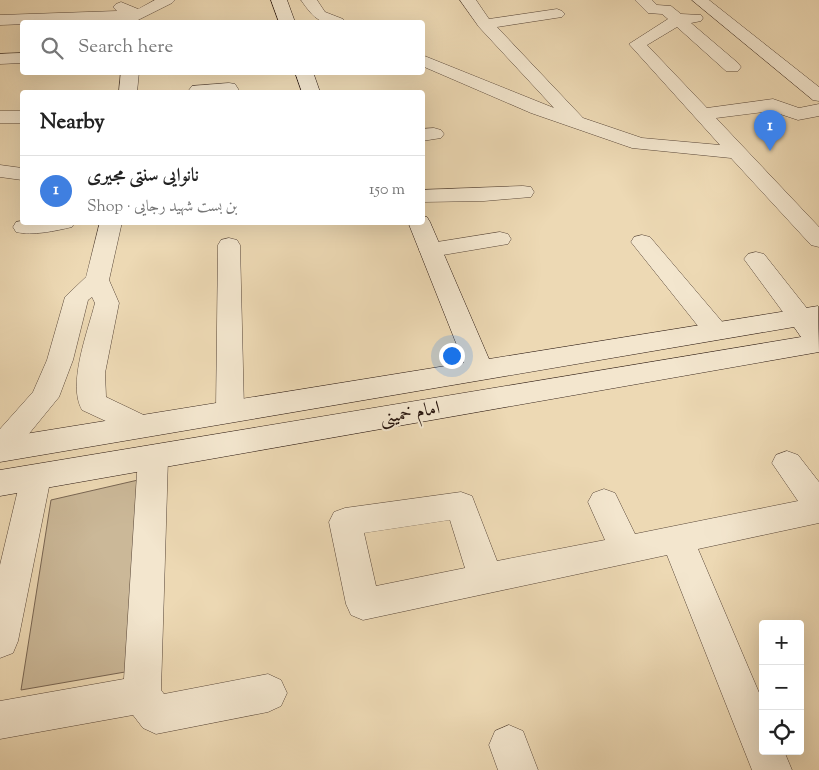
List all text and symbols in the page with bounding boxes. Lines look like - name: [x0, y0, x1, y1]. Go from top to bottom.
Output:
- search box: [20, 20, 425, 75]
- icon: search: [38, 34, 66, 62]
- text: Search here: [78, 34, 173, 61]
- text: Nearby: [40, 108, 105, 138]
- pin: 1: [754, 110, 786, 151]
- text: نانوایی سنتی مجیری: [87, 163, 199, 190]
- text: 1: [53, 179, 59, 202]
- text: 150 m: [369, 179, 405, 202]
- text: Shop · بن بست شهید رجایی: [87, 196, 238, 219]
- your location: [439, 343, 465, 369]
- street label: امام خمینی: [378, 395, 442, 434]
- map controls: [759, 620, 804, 755]
- button: +: [759, 620, 804, 665]
- button: −: [759, 665, 804, 710]
- button: locate: [759, 710, 804, 755]

